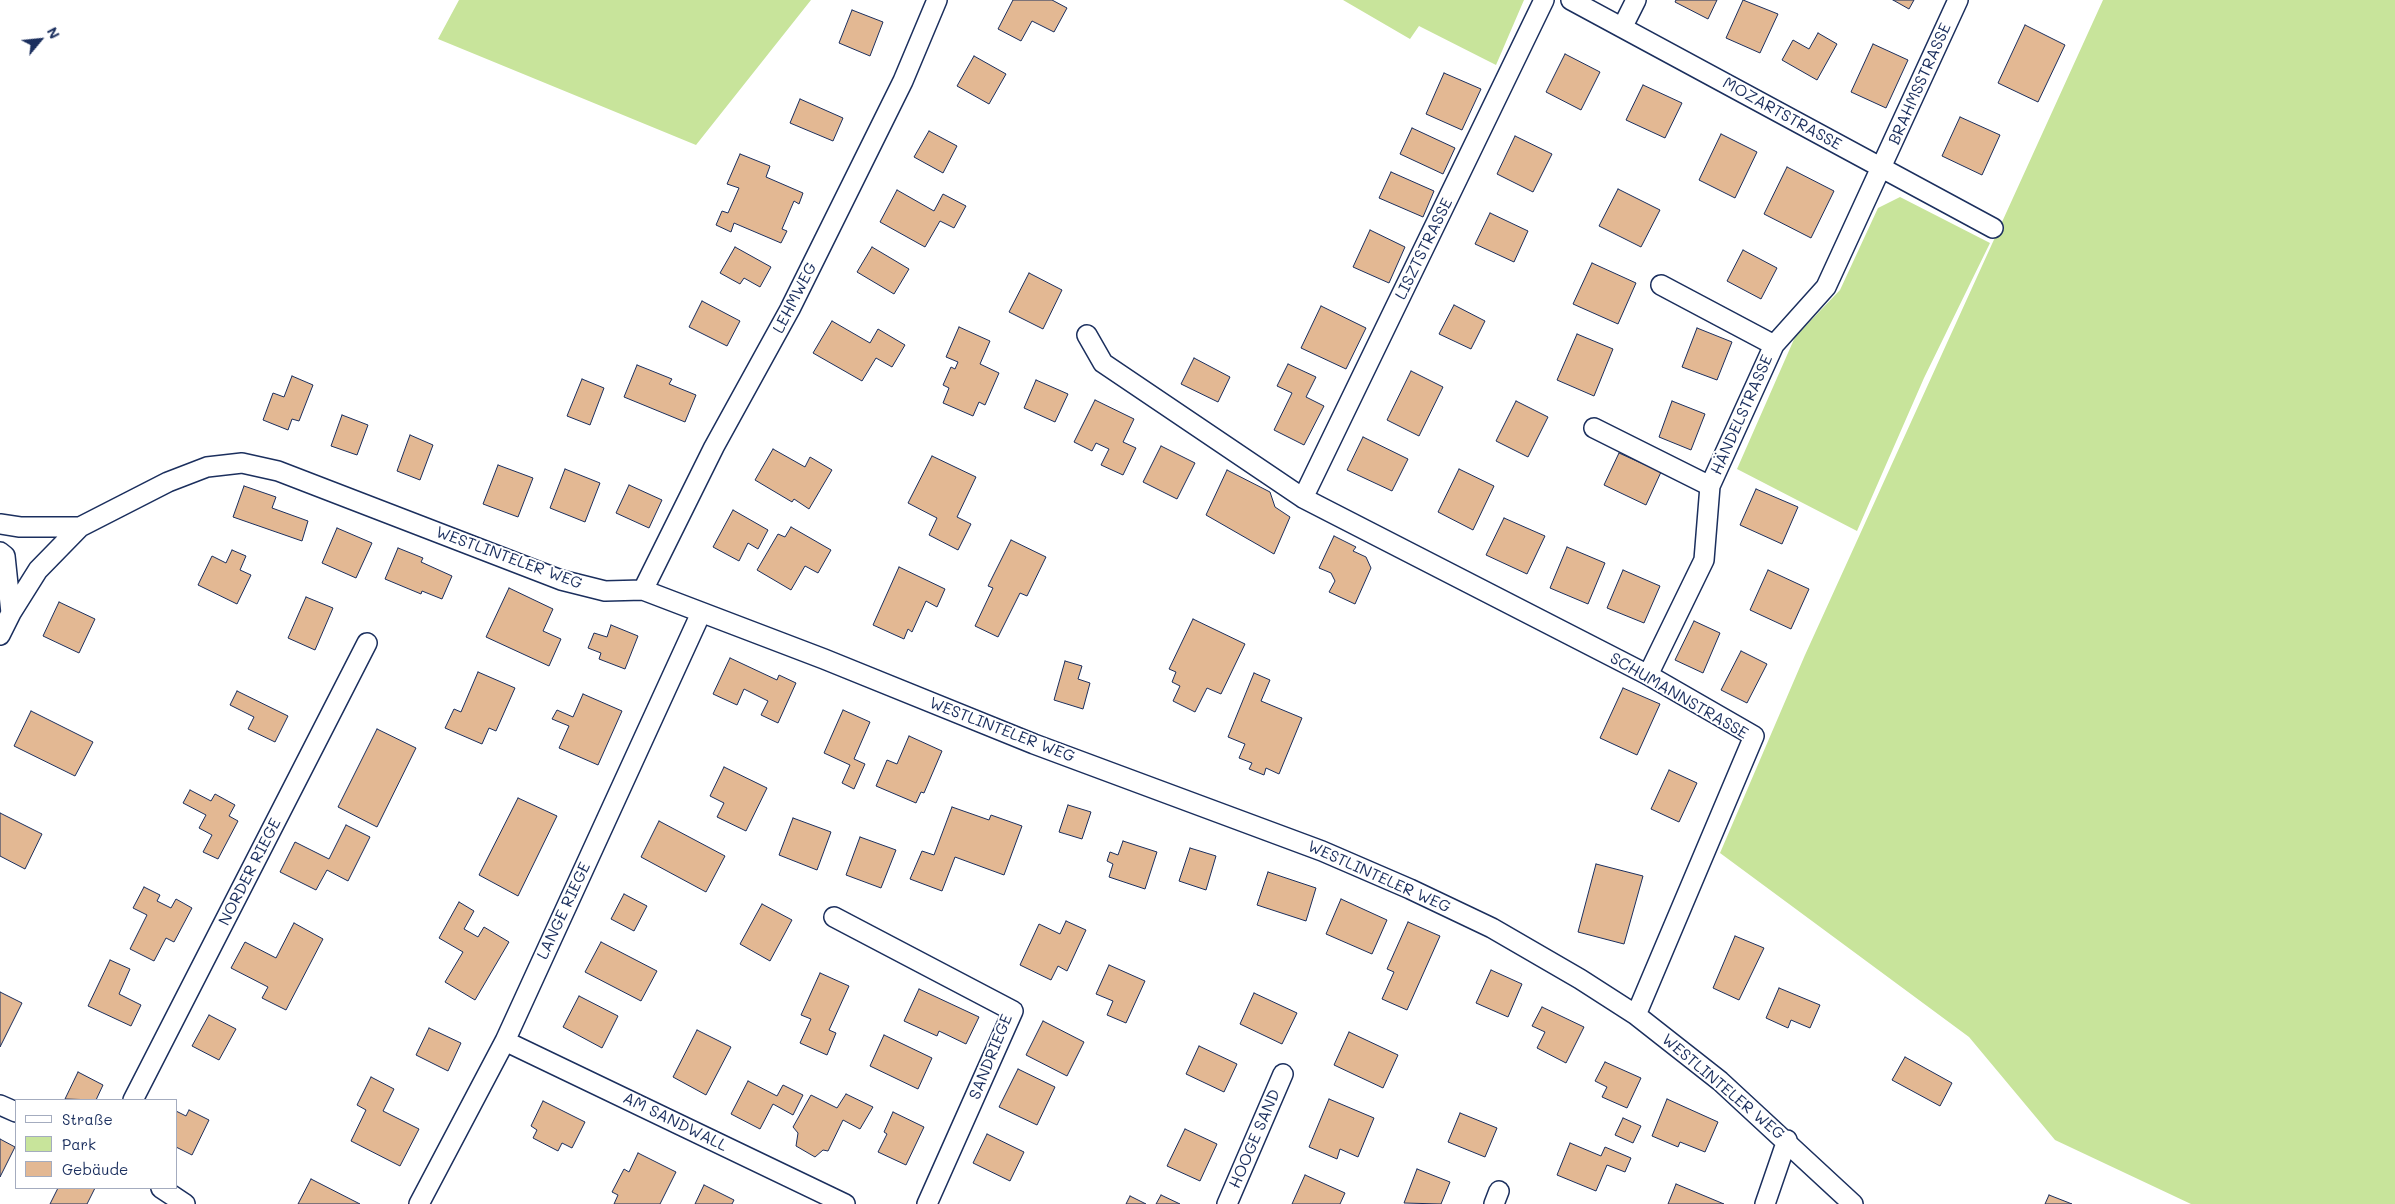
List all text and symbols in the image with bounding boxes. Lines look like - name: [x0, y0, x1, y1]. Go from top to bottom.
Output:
- north arrow: [15, 15, 65, 65]
- street label: BRAHMSSTRASSE: [1885, 20, 1955, 148]
- text: N: [43, 24, 65, 42]
- street label: MOZARTSTRASSE: [1719, 73, 1845, 155]
- street label: LISZTSTRASSE: [1391, 195, 1457, 303]
- street label: LEHMWEG: [769, 259, 821, 337]
- street label: HÄNDELSTRASSE: [1707, 352, 1777, 478]
- street label: WESTLINTELER WEG: [433, 523, 585, 593]
- street label: SCHUMANNSTRASSE: [1606, 649, 1752, 743]
- street label: WESTLINTELER WEG: [926, 693, 1078, 767]
- street label: NORDER RIEGE: [215, 815, 285, 929]
- street label: WESTLINTELER WEG: [1305, 837, 1453, 917]
- street label: LANGE RIEGE: [533, 859, 595, 963]
- street label: SANDRIEGE: [965, 1012, 1017, 1102]
- street label: WESTLINTELER WEG: [1658, 1030, 1788, 1144]
- street label: HOOGE SAND: [1225, 1087, 1285, 1191]
- street label: AM SANDWALL: [620, 1088, 730, 1156]
- legend: [15, 1099, 178, 1189]
- text: Straße: [62, 1109, 113, 1129]
- text: Park: [62, 1134, 96, 1154]
- text: Gebäude: [62, 1159, 128, 1179]

